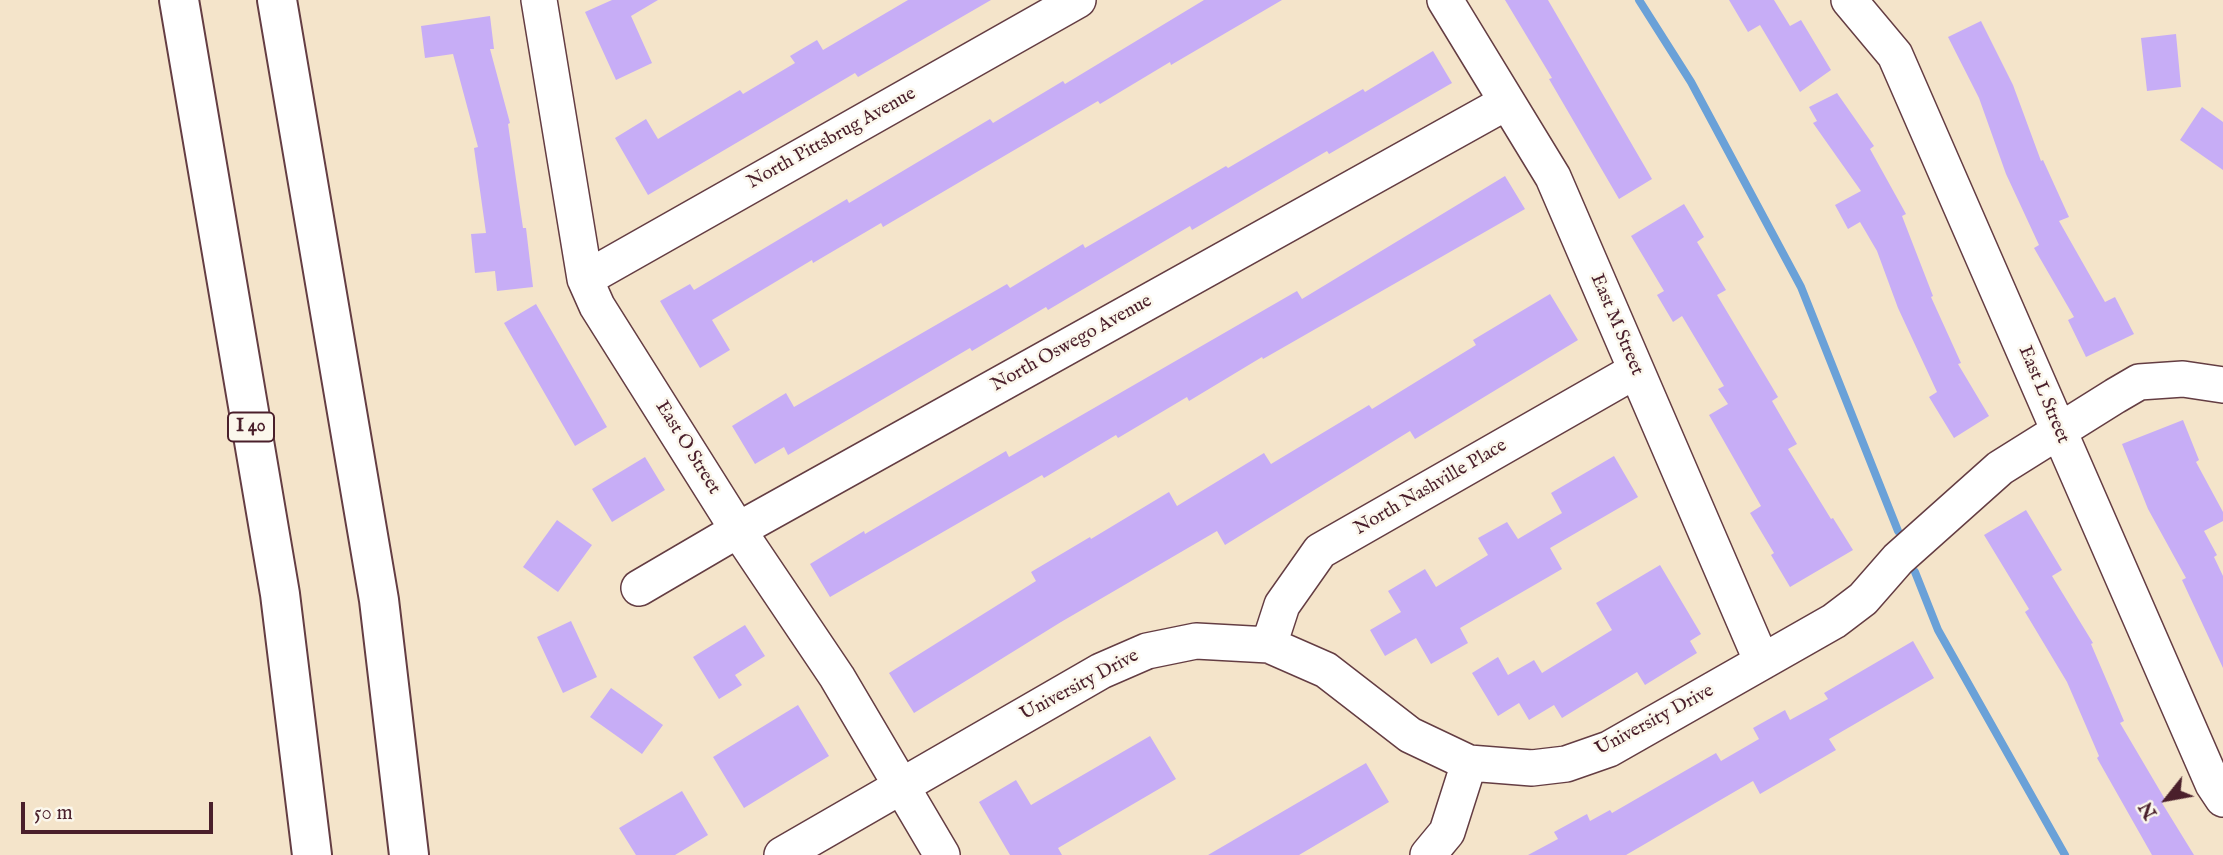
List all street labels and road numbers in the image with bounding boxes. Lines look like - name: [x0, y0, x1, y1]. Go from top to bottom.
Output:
- street label: North Pittsbrug Avenue: [744, 83, 920, 195]
- street label: East M Street: [1584, 271, 1648, 379]
- street label: North Oswego Avenue: [988, 290, 1156, 398]
- street label: East L Street: [2012, 343, 2074, 447]
- street label: East O Street: [649, 397, 725, 499]
- road number: I 40: [228, 412, 274, 442]
- street label: North Nashville Place: [1351, 435, 1511, 541]
- street label: University Drive: [1017, 645, 1143, 727]
- street label: University Drive: [1592, 680, 1718, 762]

